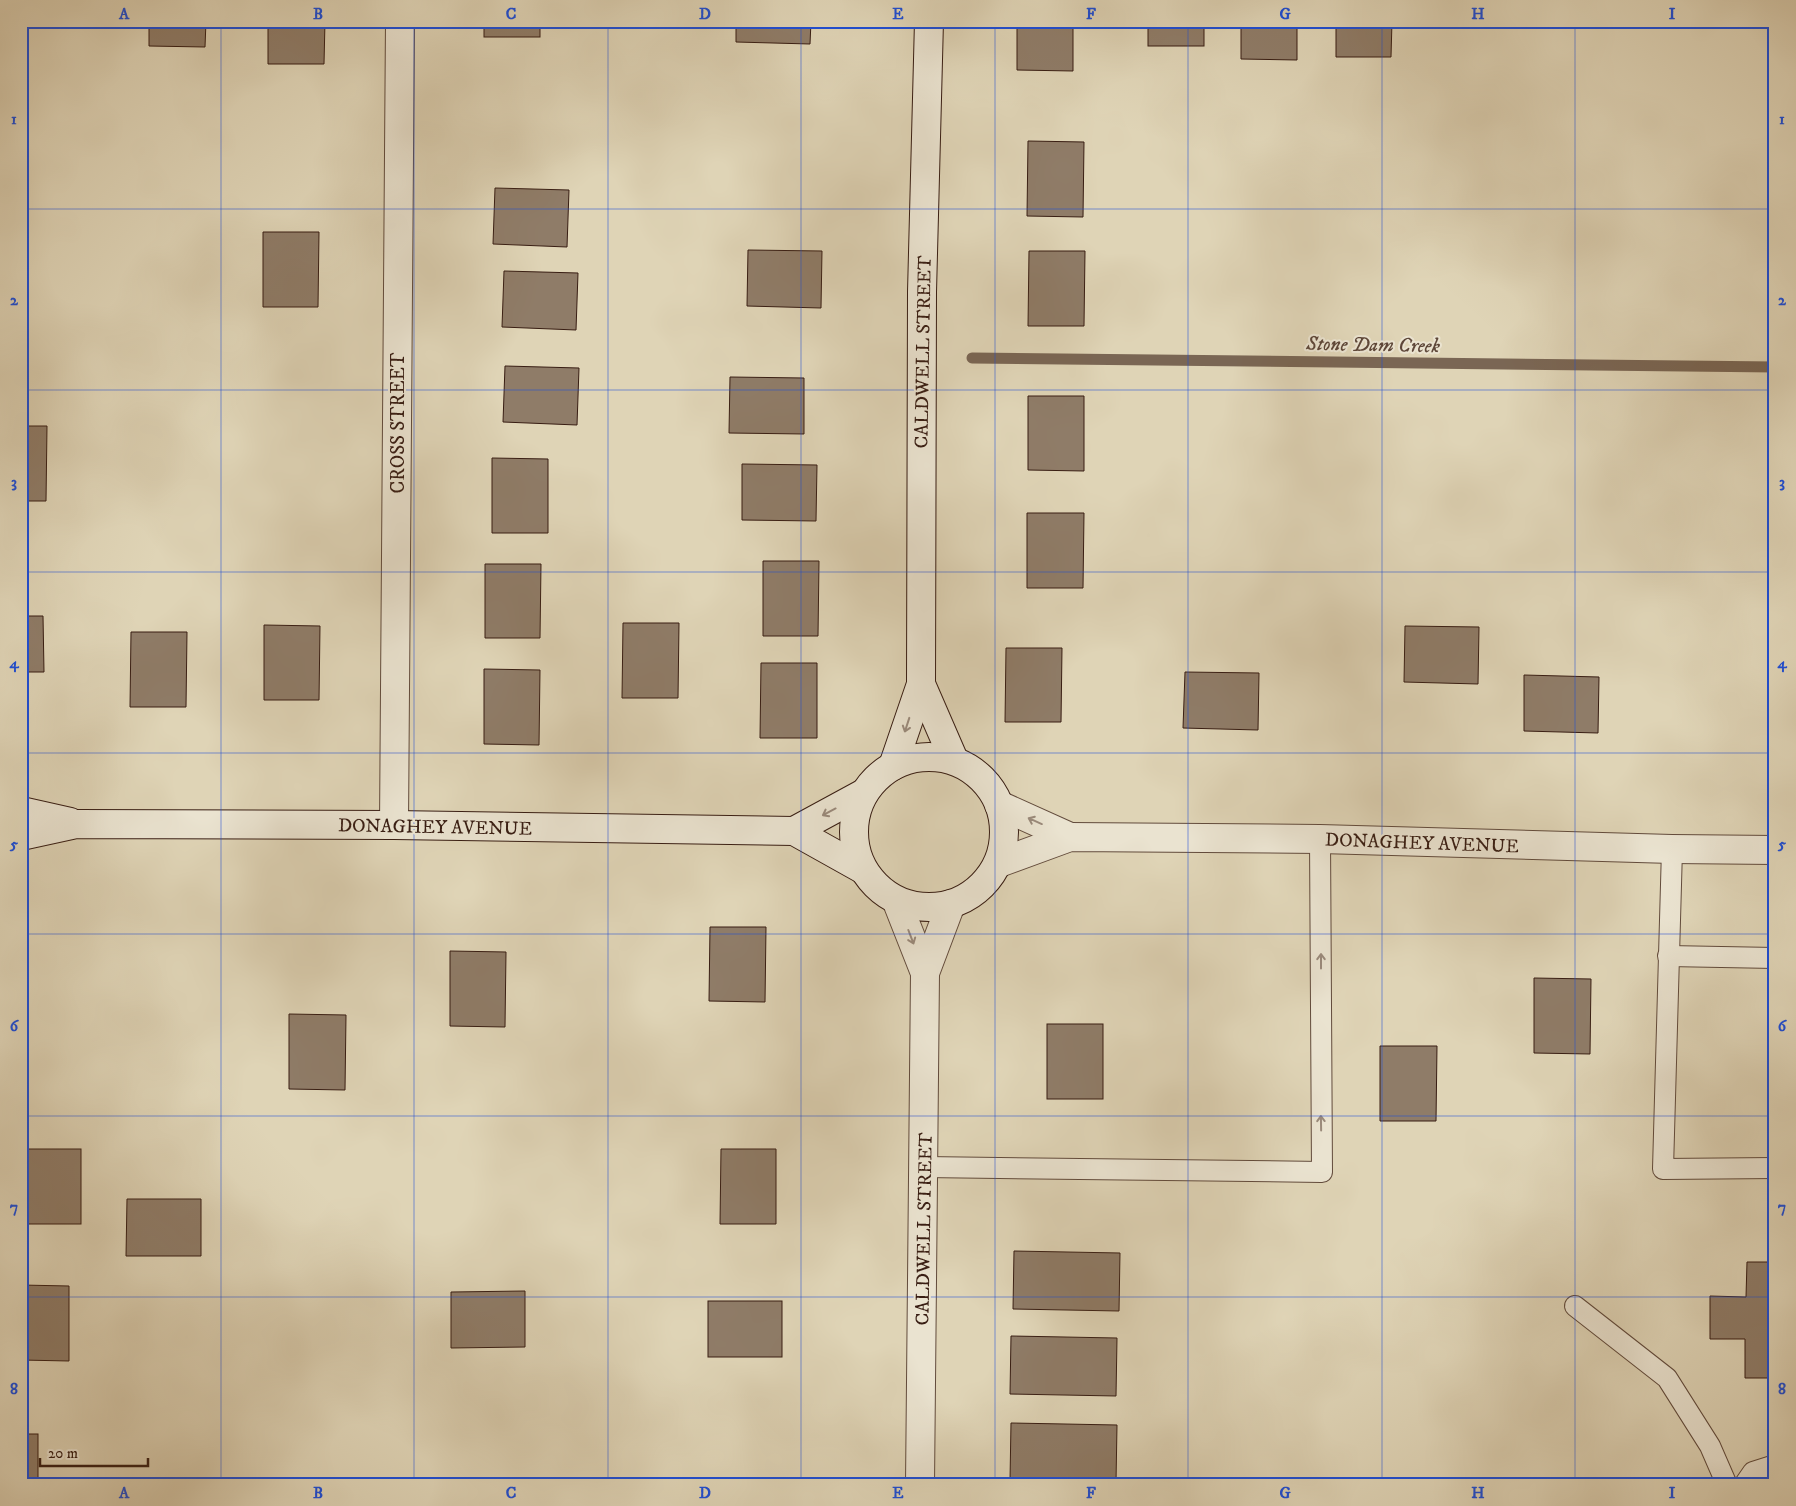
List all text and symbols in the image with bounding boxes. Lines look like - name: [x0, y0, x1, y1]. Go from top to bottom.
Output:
- text: A: [118, 4, 130, 24]
- text: B: [313, 4, 323, 24]
- text: C: [506, 4, 516, 24]
- text: D: [699, 4, 711, 24]
- text: E: [892, 4, 904, 24]
- text: F: [1086, 4, 1096, 24]
- text: G: [1279, 4, 1291, 24]
- text: H: [1471, 4, 1485, 24]
- text: I: [1669, 4, 1676, 24]
- text: 1: [11, 109, 17, 129]
- text: 1: [1779, 109, 1785, 129]
- street label: CALDWELL STREET: [910, 255, 937, 449]
- text: 2: [10, 290, 19, 310]
- text: 2: [1778, 290, 1787, 310]
- water label: Stone Dam Creek: [1305, 332, 1441, 359]
- street label: CROSS STREET: [387, 352, 410, 493]
- text: 3: [11, 472, 17, 492]
- text: 3: [1779, 472, 1785, 492]
- text: 4: [8, 653, 19, 673]
- text: 4: [1776, 653, 1787, 673]
- one-way arrow: [902, 717, 911, 732]
- one-way arrow: [822, 808, 837, 817]
- street label: DONAGHEY AVENUE: [338, 814, 532, 841]
- one-way arrow: [1028, 815, 1043, 825]
- street label: DONAGHEY AVENUE: [1325, 829, 1519, 858]
- text: 5: [9, 834, 18, 854]
- text: 5: [1777, 834, 1786, 854]
- one-way arrow: [907, 929, 916, 944]
- one-way arrow: [1316, 953, 1326, 969]
- text: 6: [10, 1016, 20, 1036]
- text: 6: [1778, 1016, 1788, 1036]
- one-way arrow: [1316, 1115, 1326, 1132]
- street label: CALDWELL STREET: [911, 1132, 938, 1326]
- text: 7: [10, 1197, 18, 1217]
- text: 7: [1778, 1197, 1786, 1217]
- text: 8: [10, 1379, 18, 1399]
- text: 8: [1778, 1379, 1786, 1399]
- scale bar: [40, 1436, 148, 1468]
- text: 20 m: [48, 1444, 78, 1463]
- text: A: [118, 1483, 130, 1503]
- text: B: [313, 1483, 323, 1503]
- text: C: [506, 1483, 516, 1503]
- text: D: [699, 1483, 711, 1503]
- text: E: [892, 1483, 904, 1503]
- text: F: [1086, 1483, 1096, 1503]
- text: G: [1279, 1483, 1291, 1503]
- text: H: [1471, 1483, 1485, 1503]
- text: I: [1669, 1483, 1676, 1503]

